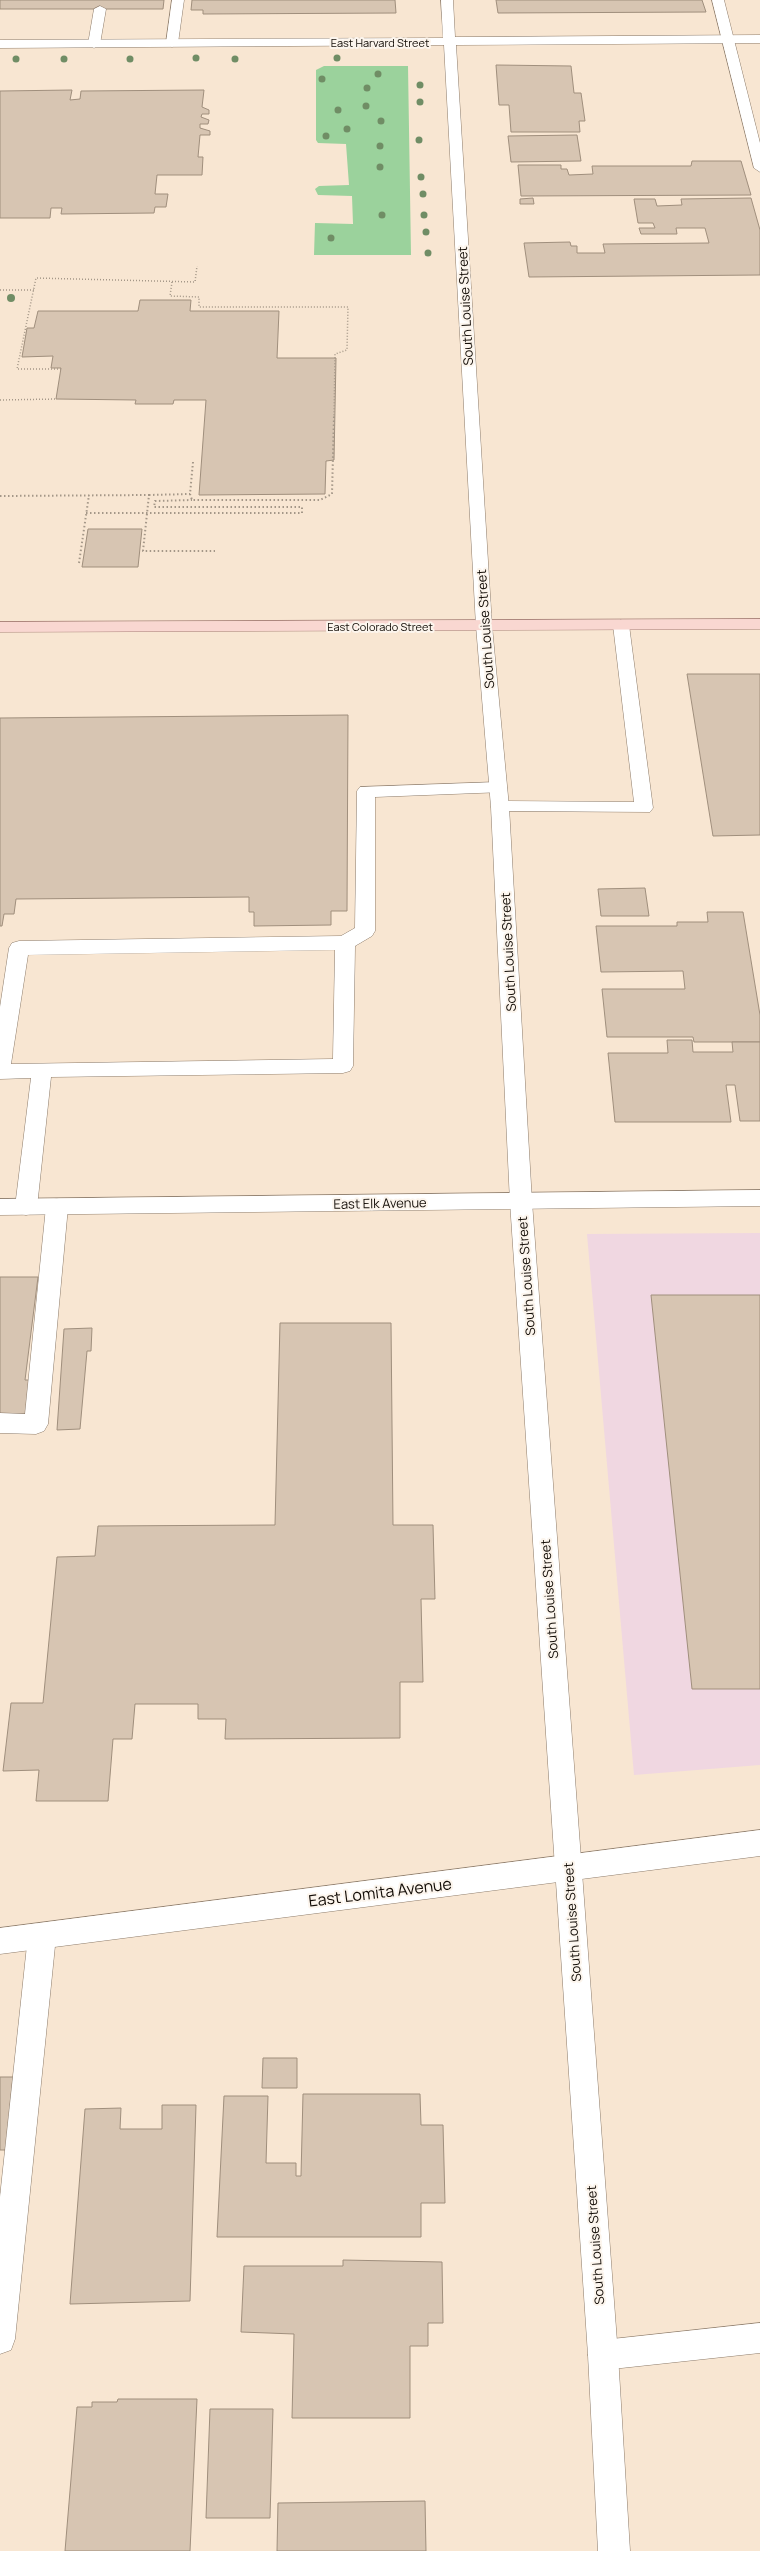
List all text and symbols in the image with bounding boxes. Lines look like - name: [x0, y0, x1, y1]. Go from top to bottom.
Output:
- street label: East Harvard Street: [331, 35, 429, 50]
- street label: South Louise Street: [453, 246, 477, 366]
- street label: South Louise Street: [472, 569, 498, 689]
- street label: East Colorado Street: [327, 619, 433, 634]
- street label: South Louise Street: [496, 892, 520, 1012]
- street label: East Elk Avenue: [333, 1193, 427, 1213]
- street label: South Louise Street: [513, 1216, 539, 1336]
- street label: South Louise Street: [536, 1539, 562, 1659]
- street label: South Louise Street: [559, 1862, 585, 1982]
- street label: East Lomita Avenue: [307, 1872, 453, 1912]
- street label: South Louise Street: [582, 2185, 608, 2305]

